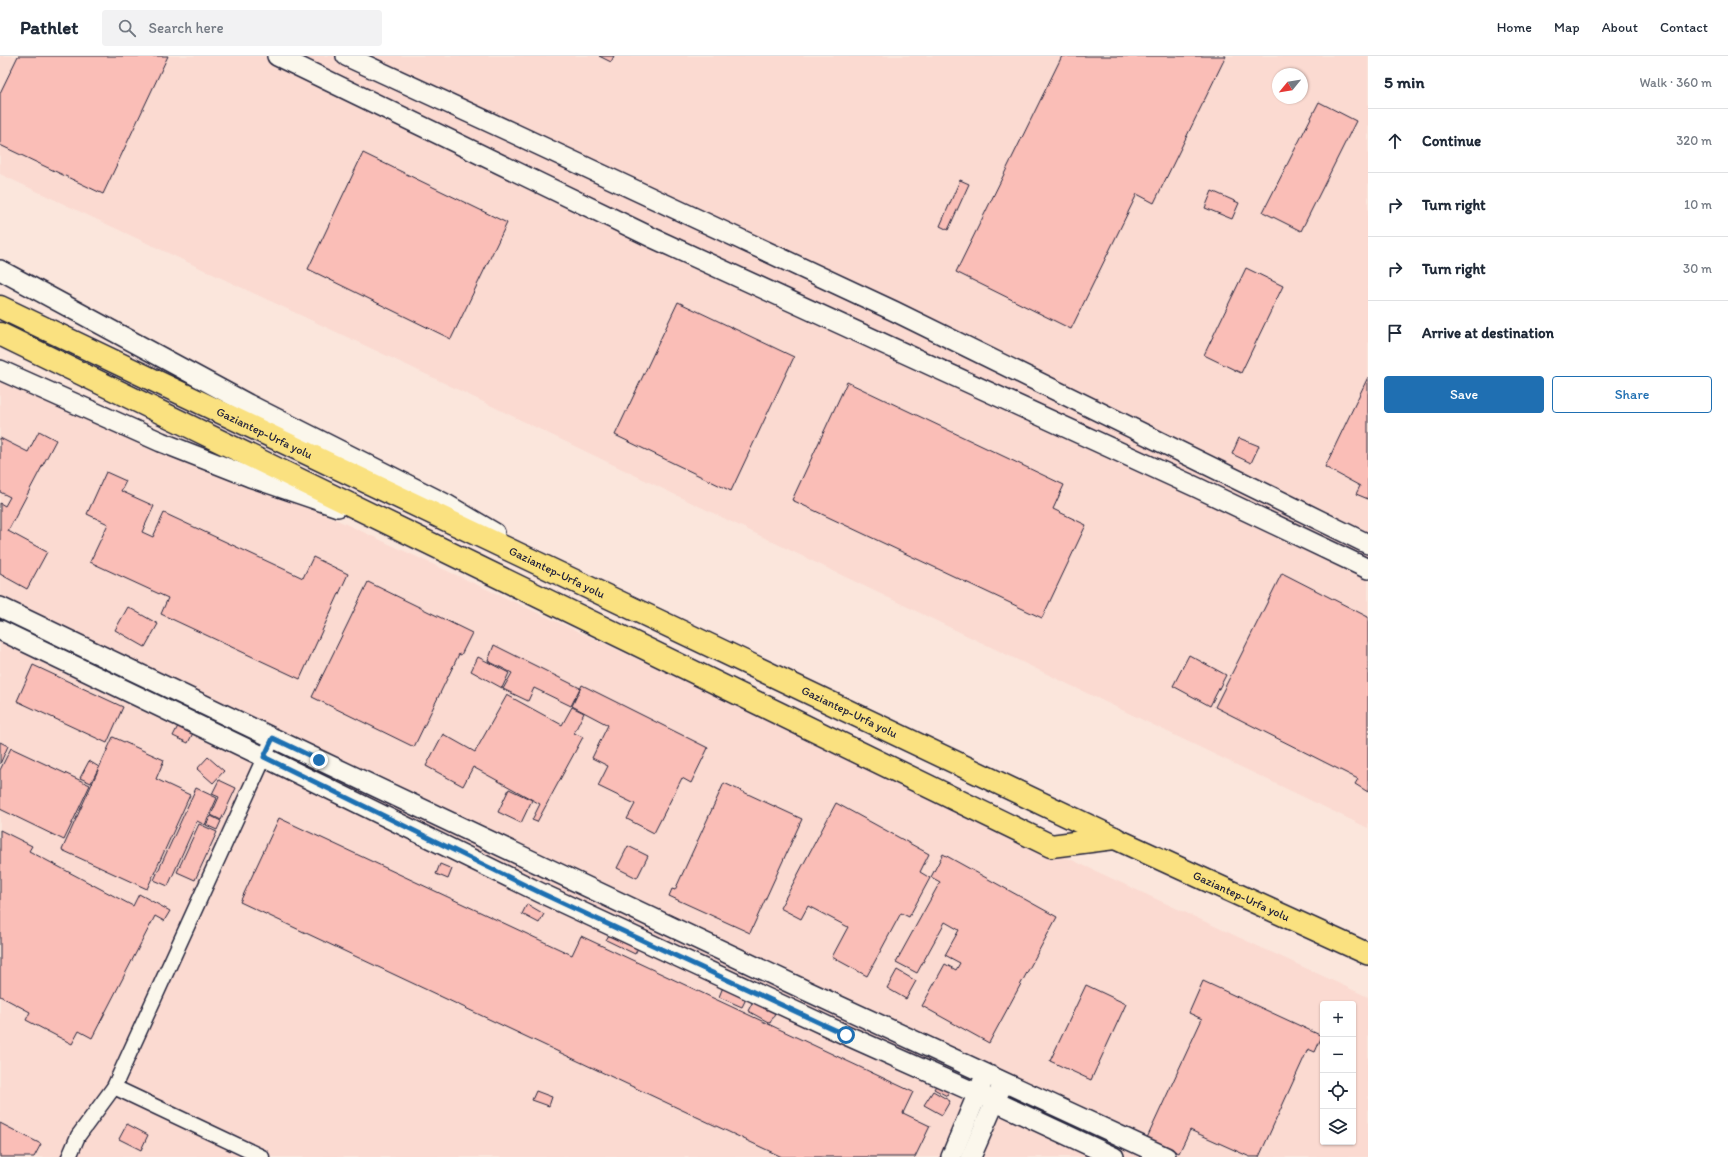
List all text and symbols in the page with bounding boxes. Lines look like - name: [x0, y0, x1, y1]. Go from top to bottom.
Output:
- search box: [102, 10, 382, 46]
- text: Pathlet: [20, 16, 78, 39]
- icon: search: [116, 17, 138, 39]
- text: Search here: [148, 19, 224, 37]
- text: Home: [1497, 19, 1532, 36]
- text: Map: [1554, 19, 1580, 36]
- text: About: [1602, 19, 1638, 36]
- text: Contact: [1660, 19, 1708, 36]
- north arrow: [1272, 68, 1308, 104]
- text: 5 min: [1384, 72, 1424, 92]
- text: Walk · 360 m: [1639, 75, 1712, 90]
- icon: ahead: [1384, 130, 1406, 152]
- text: Continue: [1422, 132, 1481, 150]
- text: 320 m: [1676, 133, 1712, 148]
- icon: right: [1384, 194, 1406, 216]
- text: Turn right: [1422, 196, 1486, 214]
- text: 10 m: [1684, 197, 1712, 212]
- icon: right: [1384, 258, 1406, 280]
- text: Turn right: [1422, 260, 1486, 278]
- text: 30 m: [1683, 261, 1712, 276]
- icon: arrive: [1384, 322, 1406, 344]
- text: Arrive at destination: [1422, 324, 1554, 342]
- button: Save: [1384, 376, 1544, 413]
- button: Share: [1552, 376, 1712, 413]
- street label: Gaziantep-Urfa yolu: [214, 404, 315, 462]
- street label: Gaziantep-Urfa yolu: [507, 544, 608, 601]
- street label: Gaziantep-Urfa yolu: [799, 683, 900, 741]
- route end: [310, 751, 328, 769]
- street label: Gaziantep-Urfa yolu: [1191, 868, 1292, 924]
- map controls: [1320, 1001, 1356, 1145]
- button: +: [1320, 1001, 1356, 1037]
- route start: [837, 1026, 855, 1044]
- button: −: [1320, 1037, 1356, 1073]
- button: locate: [1320, 1073, 1356, 1109]
- button: layers: [1320, 1109, 1356, 1145]

